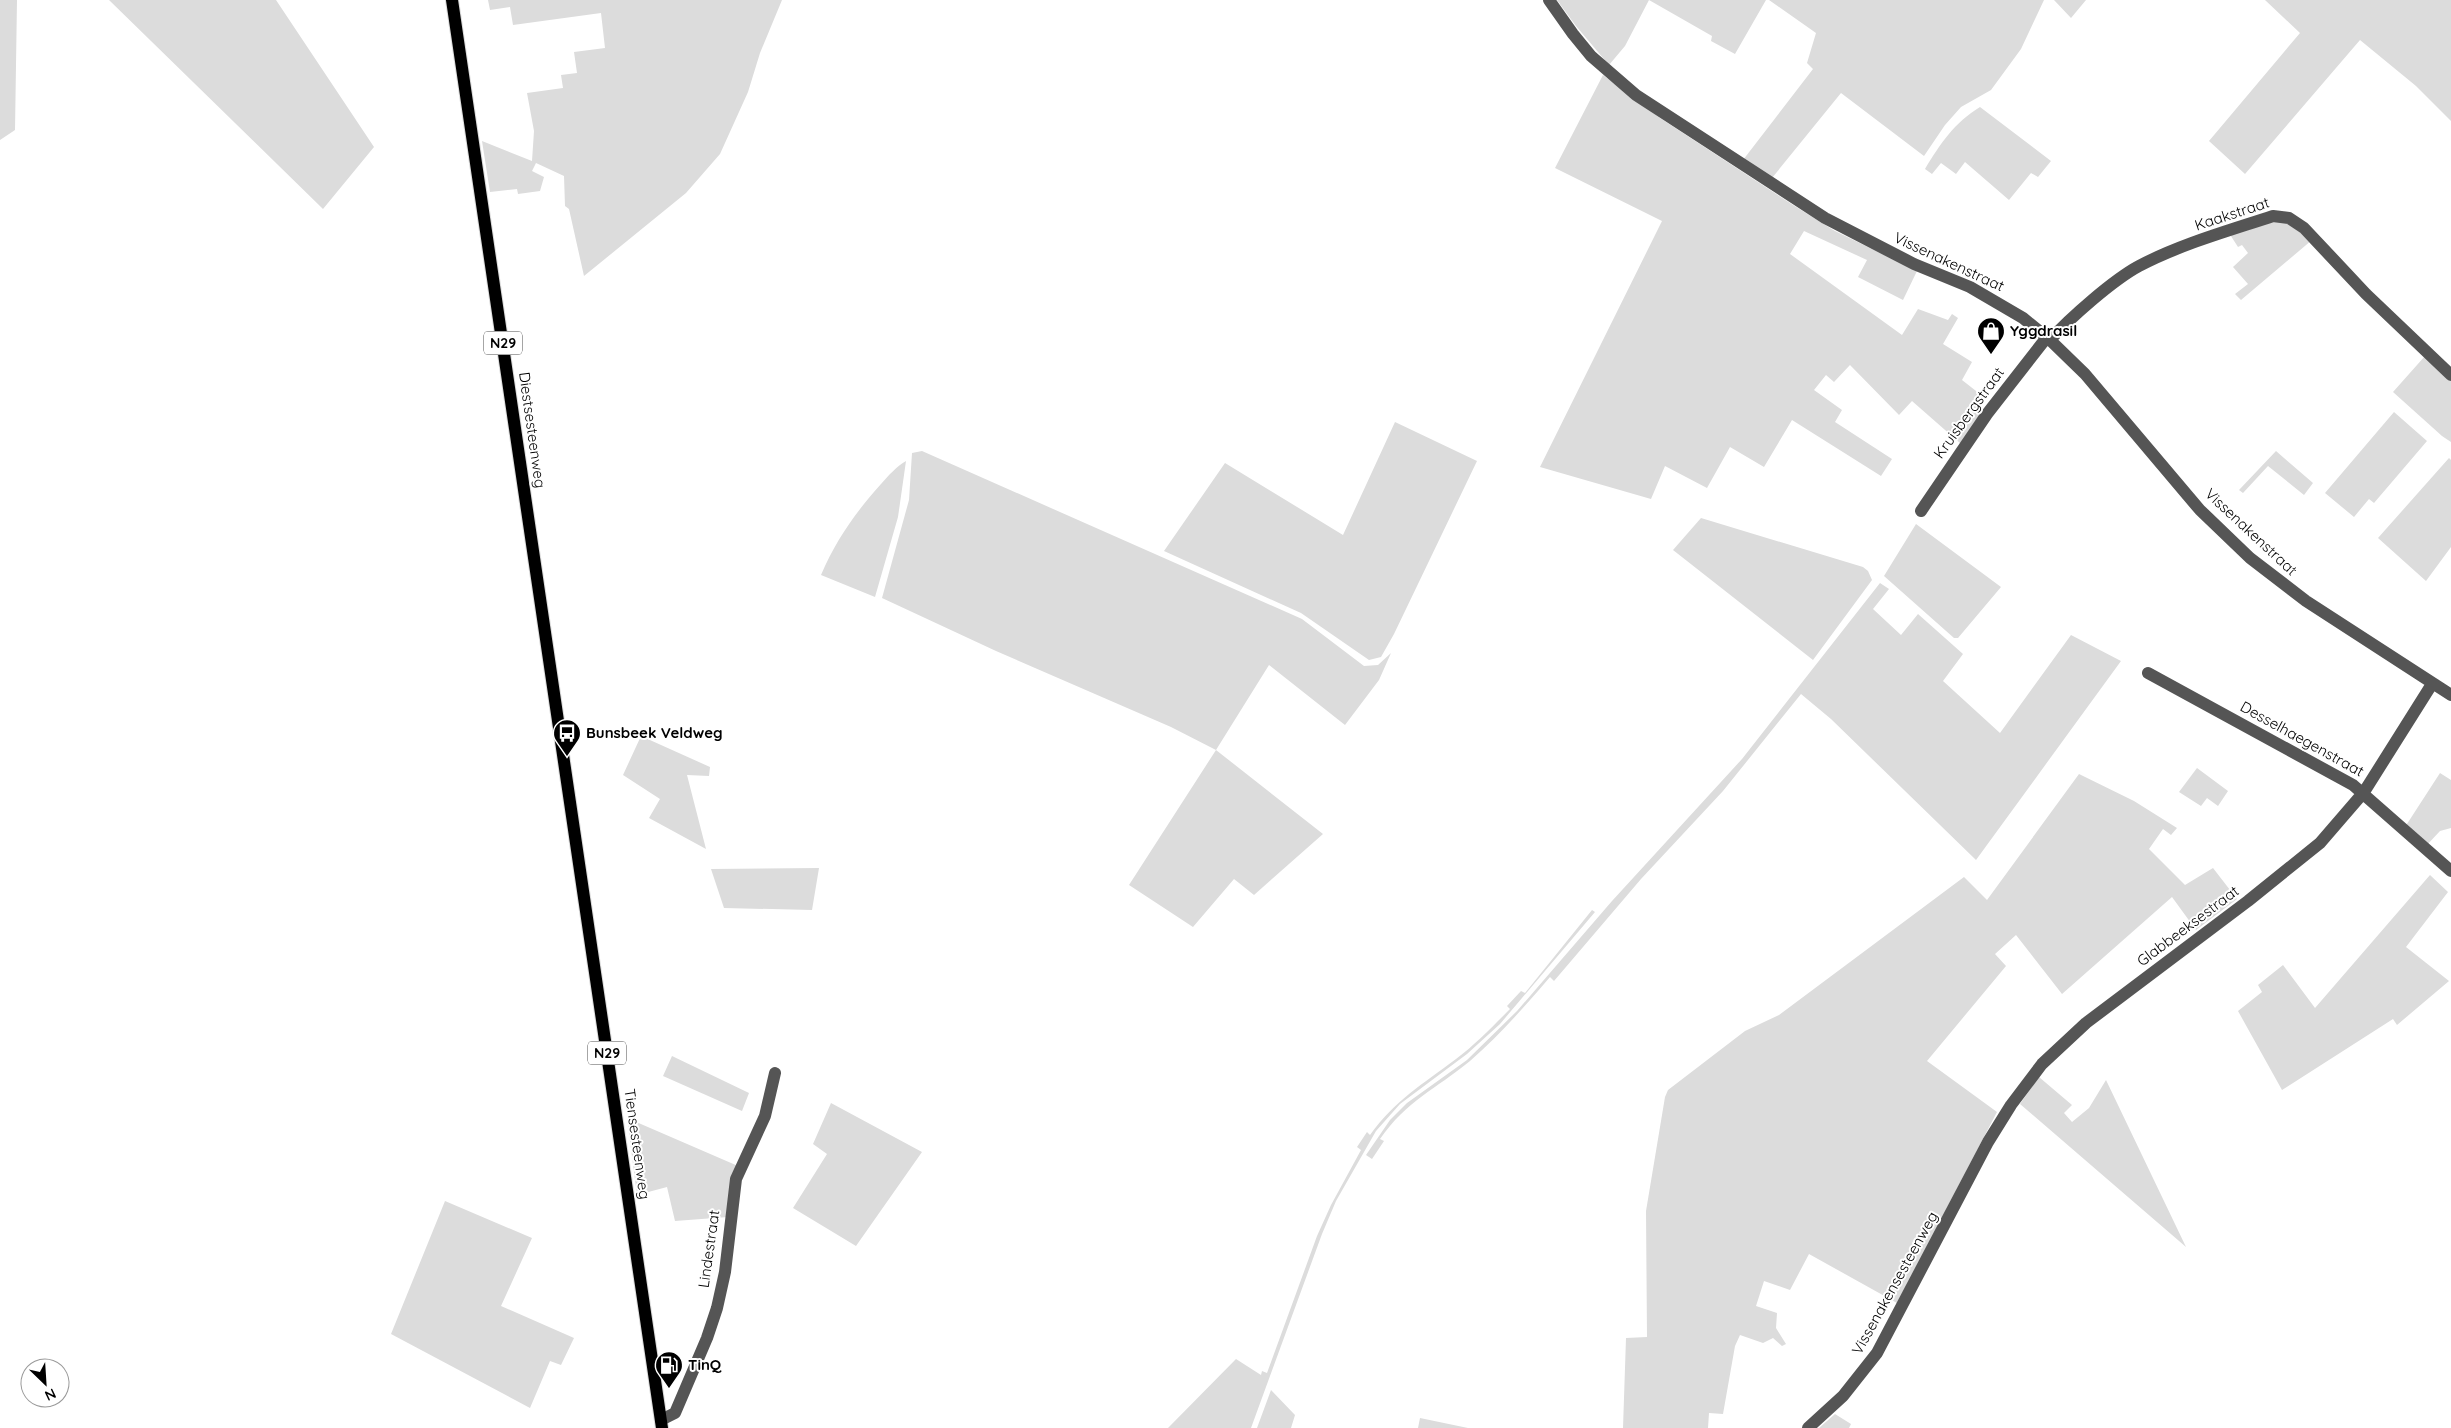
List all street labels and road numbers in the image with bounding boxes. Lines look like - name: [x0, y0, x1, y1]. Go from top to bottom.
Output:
- street label: Kaakstraat: [2192, 193, 2272, 235]
- street label: Vissenakenstraat: [1891, 228, 2007, 295]
- road number: N29: [484, 332, 522, 354]
- street label: Kruisbergstraat: [1929, 363, 2008, 462]
- street label: Diestsesteenweg: [515, 371, 550, 489]
- street label: Vissenakenstraat: [2201, 484, 2302, 579]
- street label: Desselhaegenstraat: [2237, 697, 2368, 781]
- street label: Glabbeeksestraat: [2133, 881, 2242, 970]
- road number: N29: [588, 1042, 626, 1064]
- street label: Tiensesteenweg: [620, 1087, 655, 1201]
- street label: Vissenakensesteenweg: [1847, 1208, 1942, 1358]
- street label: Lindestraat: [694, 1209, 723, 1289]

